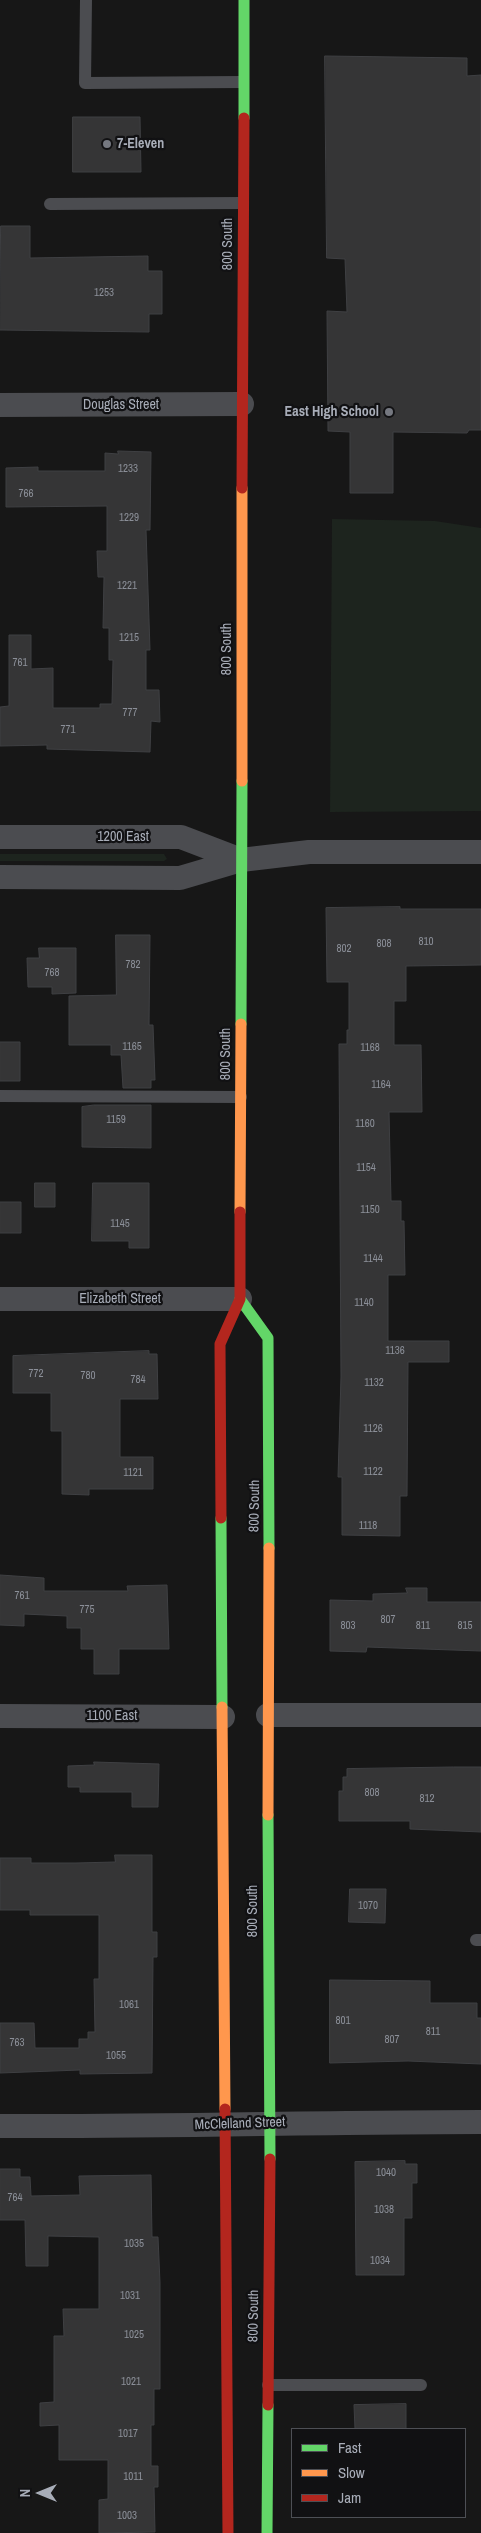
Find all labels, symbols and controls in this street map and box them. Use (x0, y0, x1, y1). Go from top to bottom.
place label: 7-Eleven (117, 136, 164, 152)
marker: 7-Eleven (101, 138, 113, 150)
street label: 800 South (220, 218, 236, 270)
house number: 1253 (94, 286, 114, 300)
street label: Douglas Street (83, 397, 159, 413)
place label: East High School (285, 404, 379, 420)
marker: East High School (383, 406, 395, 418)
house number: 1233 (118, 462, 138, 476)
house number: 766 (18, 487, 34, 501)
house number: 1229 (119, 511, 139, 525)
house number: 1221 (117, 579, 137, 593)
street label: 800 South (219, 623, 235, 675)
house number: 1215 (119, 631, 139, 645)
house number: 761 (12, 656, 28, 670)
house number: 777 (122, 706, 138, 720)
house number: 771 (60, 723, 76, 737)
street label: 1200 East (97, 829, 149, 845)
house number: 810 (418, 935, 434, 949)
house number: 808 (376, 937, 392, 951)
house number: 802 (336, 942, 352, 956)
house number: 782 (125, 958, 141, 972)
house number: 768 (44, 966, 60, 980)
street label: 800 South (218, 1028, 234, 1080)
house number: 1165 (122, 1040, 142, 1054)
house number: 1168 (360, 1041, 380, 1055)
house number: 1164 (371, 1078, 391, 1092)
house number: 1159 (106, 1113, 126, 1127)
house number: 1160 (355, 1117, 375, 1131)
house number: 1154 (356, 1161, 376, 1175)
house number: 1150 (360, 1203, 380, 1217)
house number: 1145 (110, 1217, 130, 1231)
house number: 1144 (363, 1252, 383, 1266)
street label: Elizabeth Street (79, 1291, 161, 1307)
house number: 1140 (354, 1296, 374, 1310)
house number: 1136 (385, 1344, 405, 1358)
house number: 772 (28, 1367, 44, 1381)
house number: 780 (80, 1369, 96, 1383)
house number: 784 (130, 1373, 146, 1387)
house number: 1132 (364, 1376, 384, 1390)
house number: 1126 (363, 1422, 383, 1436)
house number: 1122 (363, 1465, 383, 1479)
house number: 1121 (123, 1466, 143, 1480)
street label: 800 South (246, 1480, 264, 1532)
house number: 1118 (359, 1519, 377, 1533)
house number: 761 (14, 1589, 30, 1603)
house number: 775 (79, 1603, 95, 1617)
house number: 807 (380, 1613, 396, 1627)
house number: 803 (340, 1619, 356, 1633)
house number: 811 (416, 1619, 430, 1633)
house number: 815 (457, 1619, 473, 1633)
street label: 1100 East (87, 1708, 137, 1724)
house number: 808 (364, 1786, 380, 1800)
house number: 812 (419, 1792, 435, 1806)
street label: 800 South (245, 1885, 261, 1937)
house number: 1070 (358, 1899, 378, 1913)
house number: 1061 (119, 1998, 139, 2012)
house number: 801 (335, 2014, 351, 2028)
house number: 811 (426, 2025, 440, 2039)
house number: 807 (384, 2033, 400, 2047)
house number: 763 (9, 2036, 25, 2050)
house number: 1055 (106, 2049, 126, 2063)
street label: McClelland Street (194, 2114, 286, 2134)
house number: 1040 (376, 2166, 396, 2180)
house number: 764 (7, 2191, 23, 2205)
house number: 1038 (374, 2203, 394, 2217)
house number: 1035 (124, 2237, 144, 2251)
house number: 1034 (370, 2254, 390, 2268)
house number: 1031 (120, 2289, 140, 2303)
street label: 800 South (245, 2290, 263, 2342)
house number: 1025 (124, 2328, 144, 2342)
house number: 1021 (121, 2375, 141, 2389)
house number: 1017 (118, 2427, 138, 2441)
legend (291, 2428, 466, 2518)
text: Fast (338, 2437, 361, 2458)
text: Slow (338, 2462, 365, 2483)
north arrow (15, 2468, 65, 2518)
house number: 1011 (123, 2470, 143, 2484)
text: Jam (338, 2487, 361, 2508)
text: N (16, 2489, 34, 2497)
house number: 1003 (117, 2509, 137, 2523)

